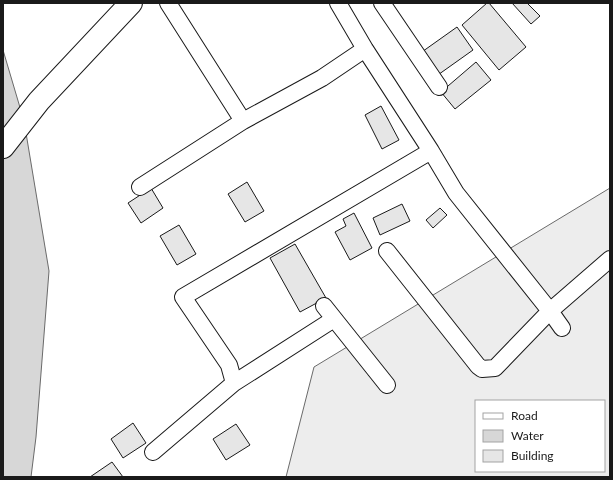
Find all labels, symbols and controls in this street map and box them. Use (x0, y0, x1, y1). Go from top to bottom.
legend (475, 400, 605, 472)
text: Road (511, 408, 538, 423)
text: Water (511, 428, 544, 443)
text: Building (511, 448, 554, 463)

